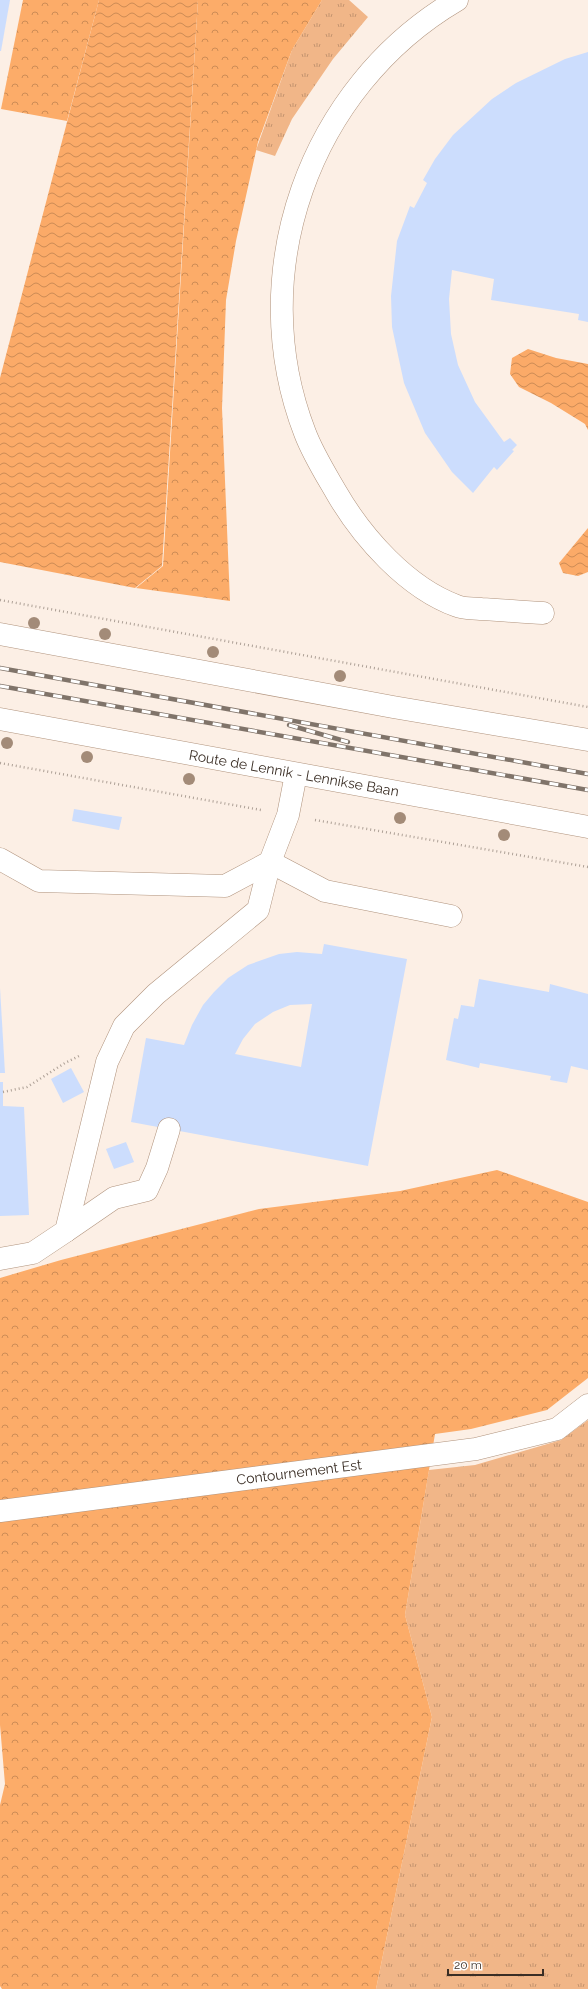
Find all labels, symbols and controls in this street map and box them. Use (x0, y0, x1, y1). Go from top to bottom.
street label: Route de Lennik - Lennikse Baan (188, 747, 400, 799)
street label: Contournement Est (236, 1456, 363, 1488)
scale bar (448, 1951, 543, 1977)
text: 20 m (454, 1958, 482, 1972)

